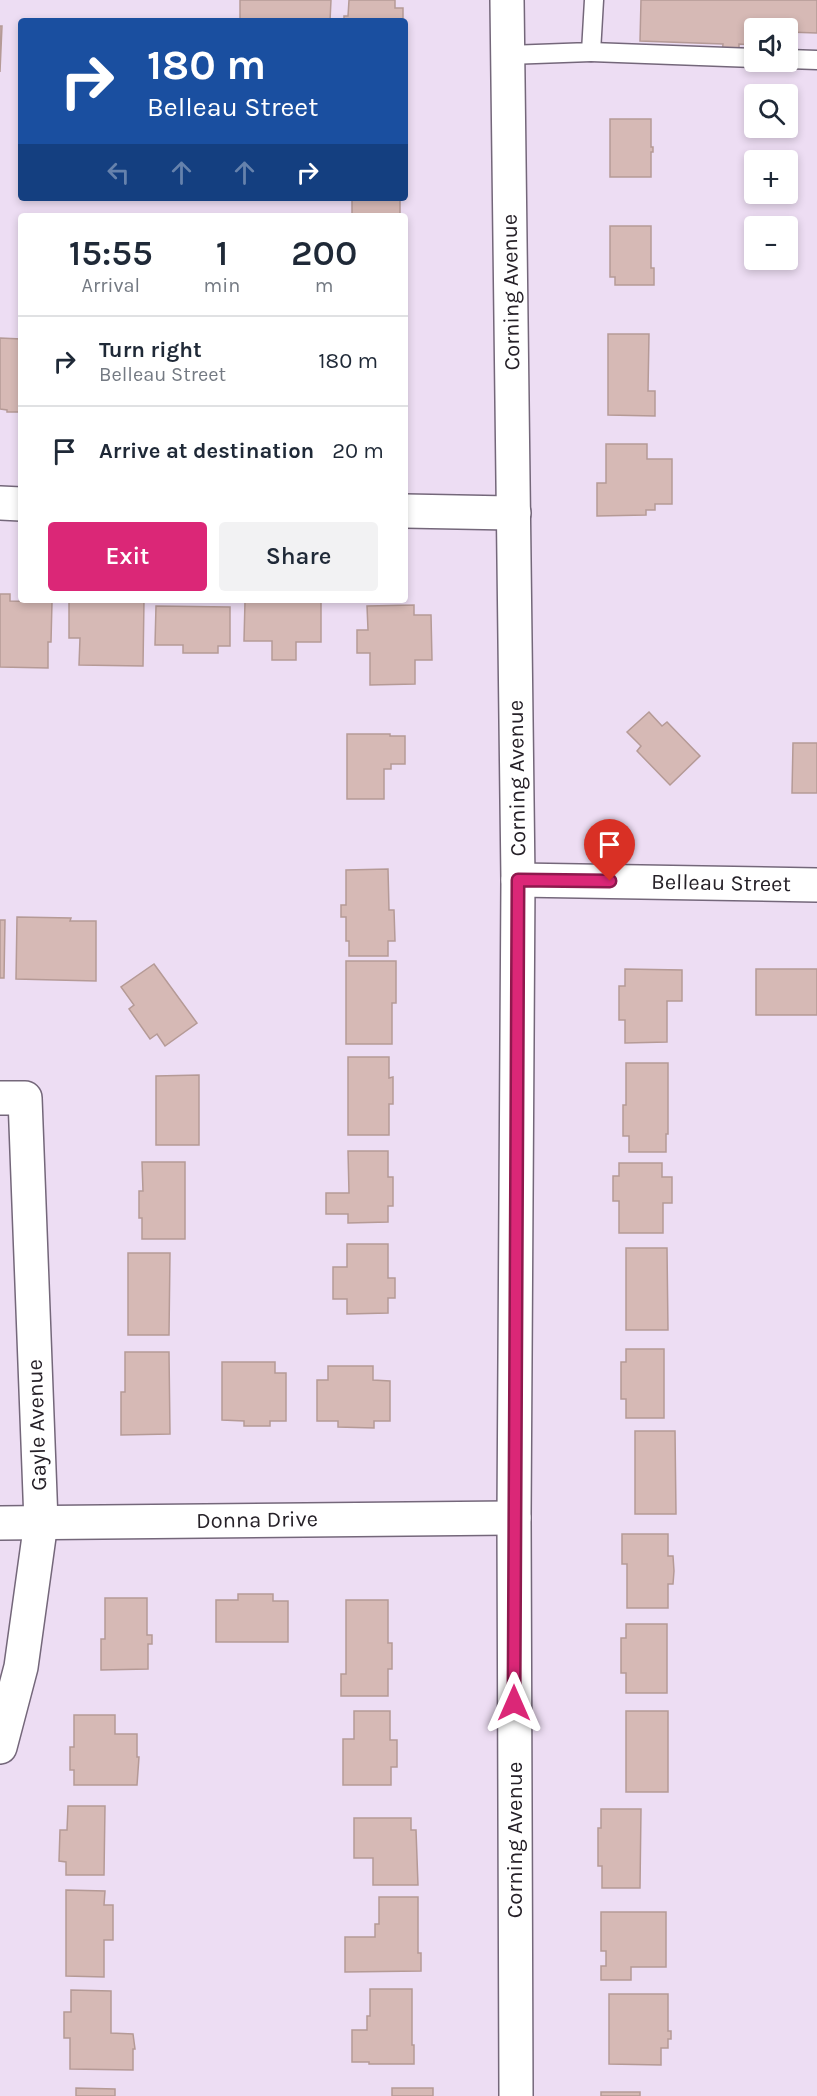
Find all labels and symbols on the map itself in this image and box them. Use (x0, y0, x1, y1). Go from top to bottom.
street label: Corning Avenue (497, 213, 525, 371)
street label: Corning Avenue (503, 699, 531, 857)
pin (584, 819, 635, 881)
street label: Belleau Street (651, 869, 791, 897)
street label: Gayle Avenue (22, 1359, 52, 1491)
street label: Donna Drive (196, 1506, 318, 1534)
position arrow (482, 1671, 546, 1735)
street label: Corning Avenue (502, 1762, 528, 1918)

